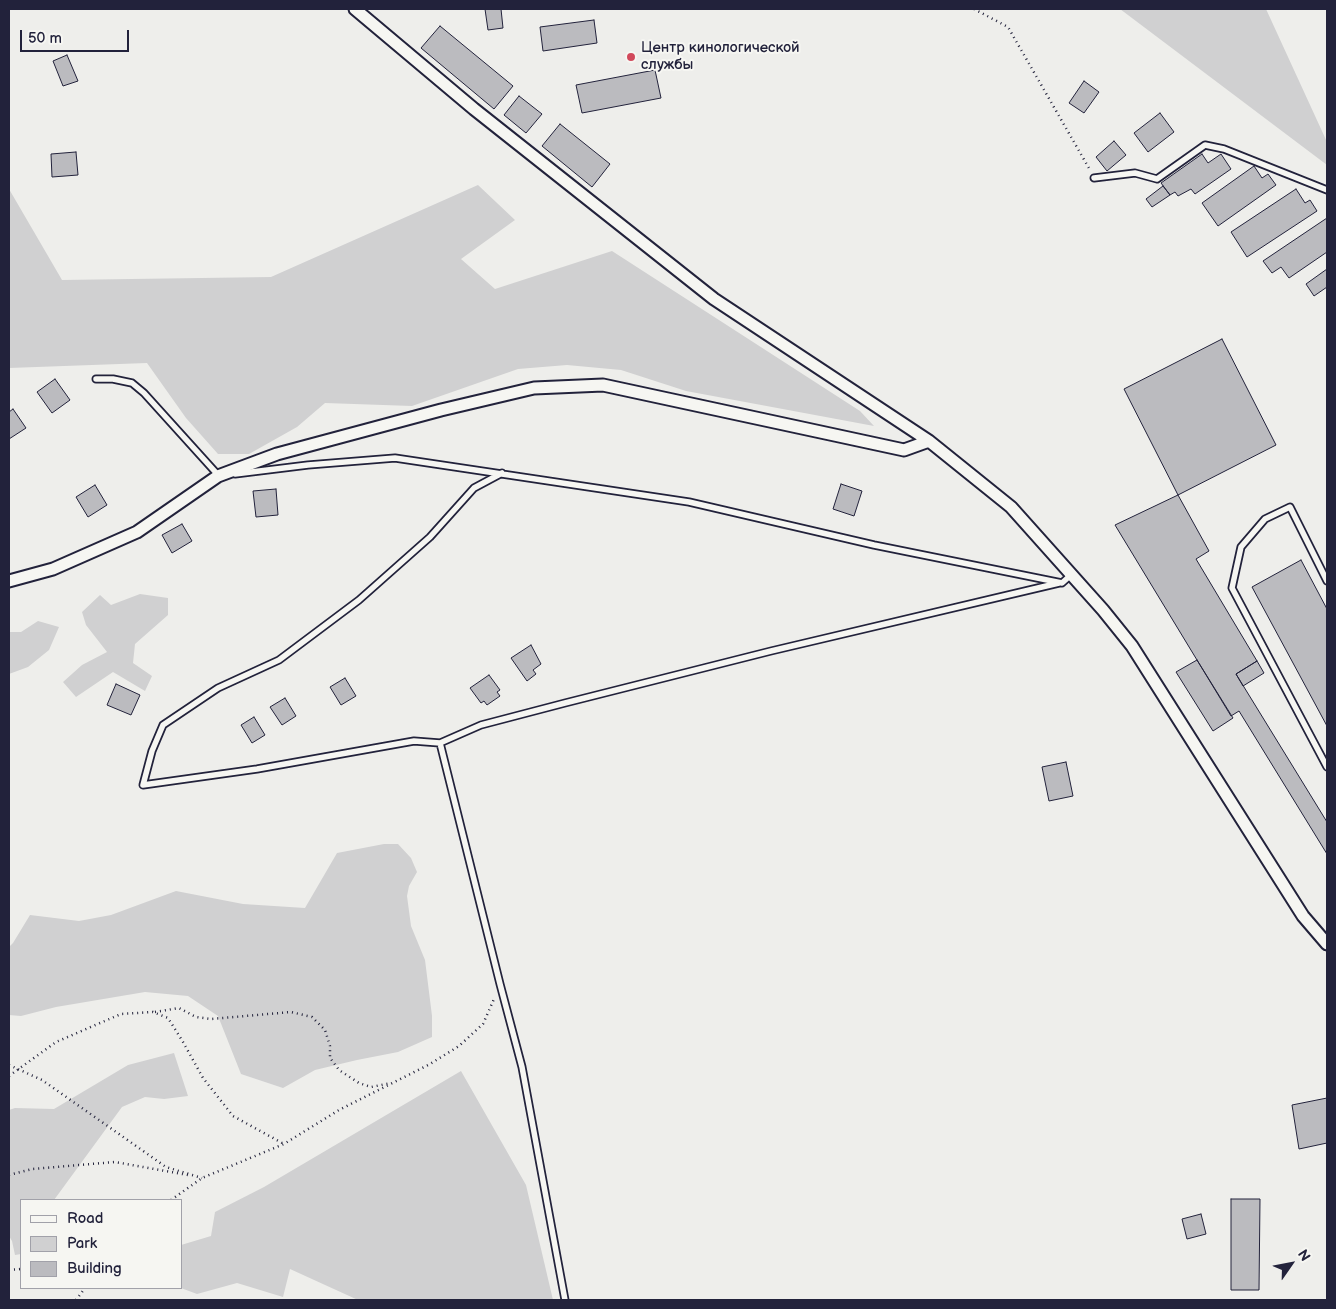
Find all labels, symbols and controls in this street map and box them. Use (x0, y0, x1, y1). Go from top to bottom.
scale bar (22, 20, 131, 52)
text: 50 m (28, 29, 62, 48)
place label: Центр кинологической службы (641, 39, 800, 74)
marker: Центр кинологической службы (625, 51, 637, 63)
legend (20, 1199, 182, 1289)
text: Road (67, 1209, 103, 1228)
text: Park (67, 1234, 97, 1253)
north arrow (1266, 1239, 1316, 1289)
text: N (1294, 1247, 1314, 1265)
text: Building (67, 1259, 122, 1278)

